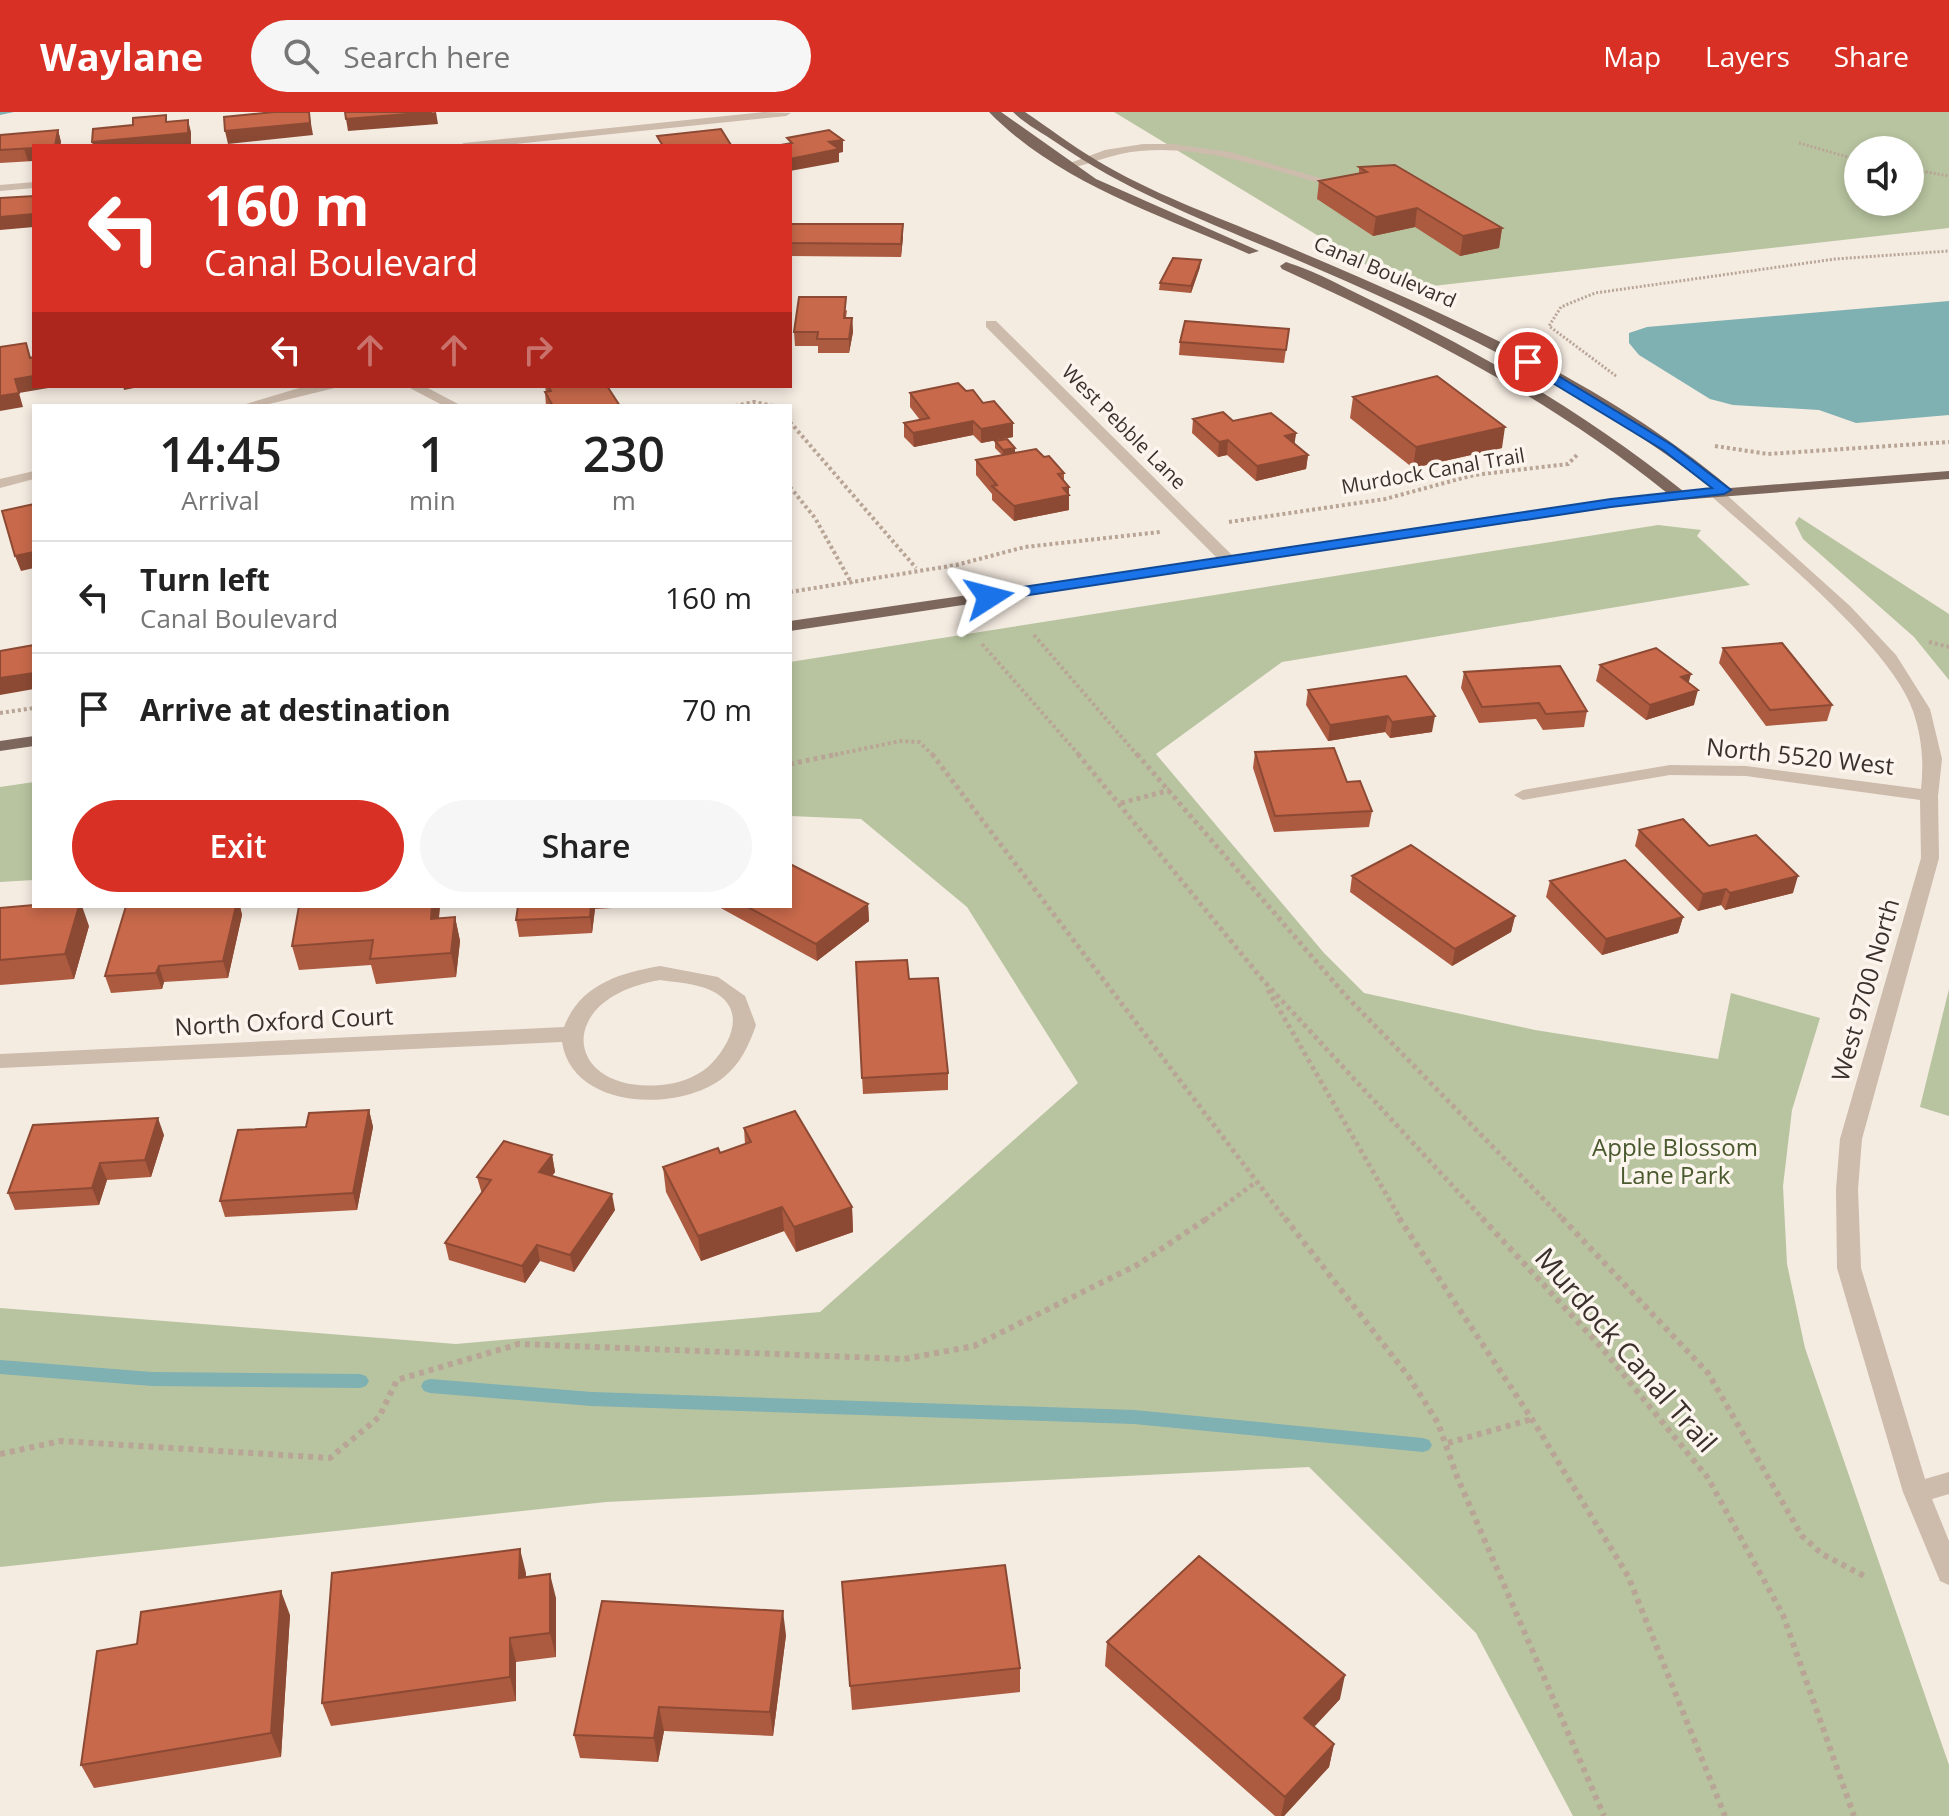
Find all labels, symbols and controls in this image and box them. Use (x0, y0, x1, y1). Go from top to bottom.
search box (251, 20, 811, 92)
text: Waylane (40, 30, 203, 82)
icon: search (279, 34, 323, 78)
text: Search here (343, 36, 510, 77)
text: Map (1603, 37, 1661, 75)
text: Layers (1705, 37, 1790, 75)
text: Share (1834, 37, 1909, 75)
map controls (1844, 136, 1924, 216)
button: sound (1844, 136, 1924, 216)
text: 160 m (204, 166, 370, 242)
icon: left (72, 176, 176, 280)
street label: Canal Boulevard (1310, 229, 1461, 314)
text: Canal Boulevard (204, 238, 478, 287)
icon: left (264, 328, 308, 372)
icon: ahead (348, 328, 392, 372)
icon: ahead (432, 328, 476, 372)
icon: right (516, 328, 560, 372)
pin (1494, 328, 1562, 396)
icon: arrive (1506, 340, 1550, 384)
street label: West Pebble Lane (1056, 358, 1193, 495)
text: 14:45 (159, 421, 282, 486)
text: 1 (419, 421, 446, 486)
text: 230 (583, 421, 665, 486)
street label: Murdock Canal Trail (1339, 441, 1527, 500)
text: Arrival (181, 482, 260, 518)
text: min (409, 482, 456, 518)
text: m (612, 482, 636, 518)
position arrow (947, 555, 1031, 639)
text: Turn left (140, 559, 270, 600)
icon: left (72, 575, 116, 619)
text: 160 m (665, 577, 752, 618)
text: Canal Boulevard (140, 600, 338, 636)
icon: arrive (72, 687, 116, 731)
text: Arrive at destination (140, 689, 451, 730)
text: 70 m (682, 689, 752, 730)
street label: North 5520 West (1705, 729, 1896, 782)
button: Exit (72, 800, 404, 892)
button: Share (420, 800, 752, 892)
street label: West 9700 North (1823, 894, 1906, 1085)
street label: North Oxford Court (174, 998, 394, 1043)
park label: Apple Blossom Lane Park (1592, 1130, 1758, 1191)
street label: Murdock Canal Trail (1527, 1239, 1726, 1460)

